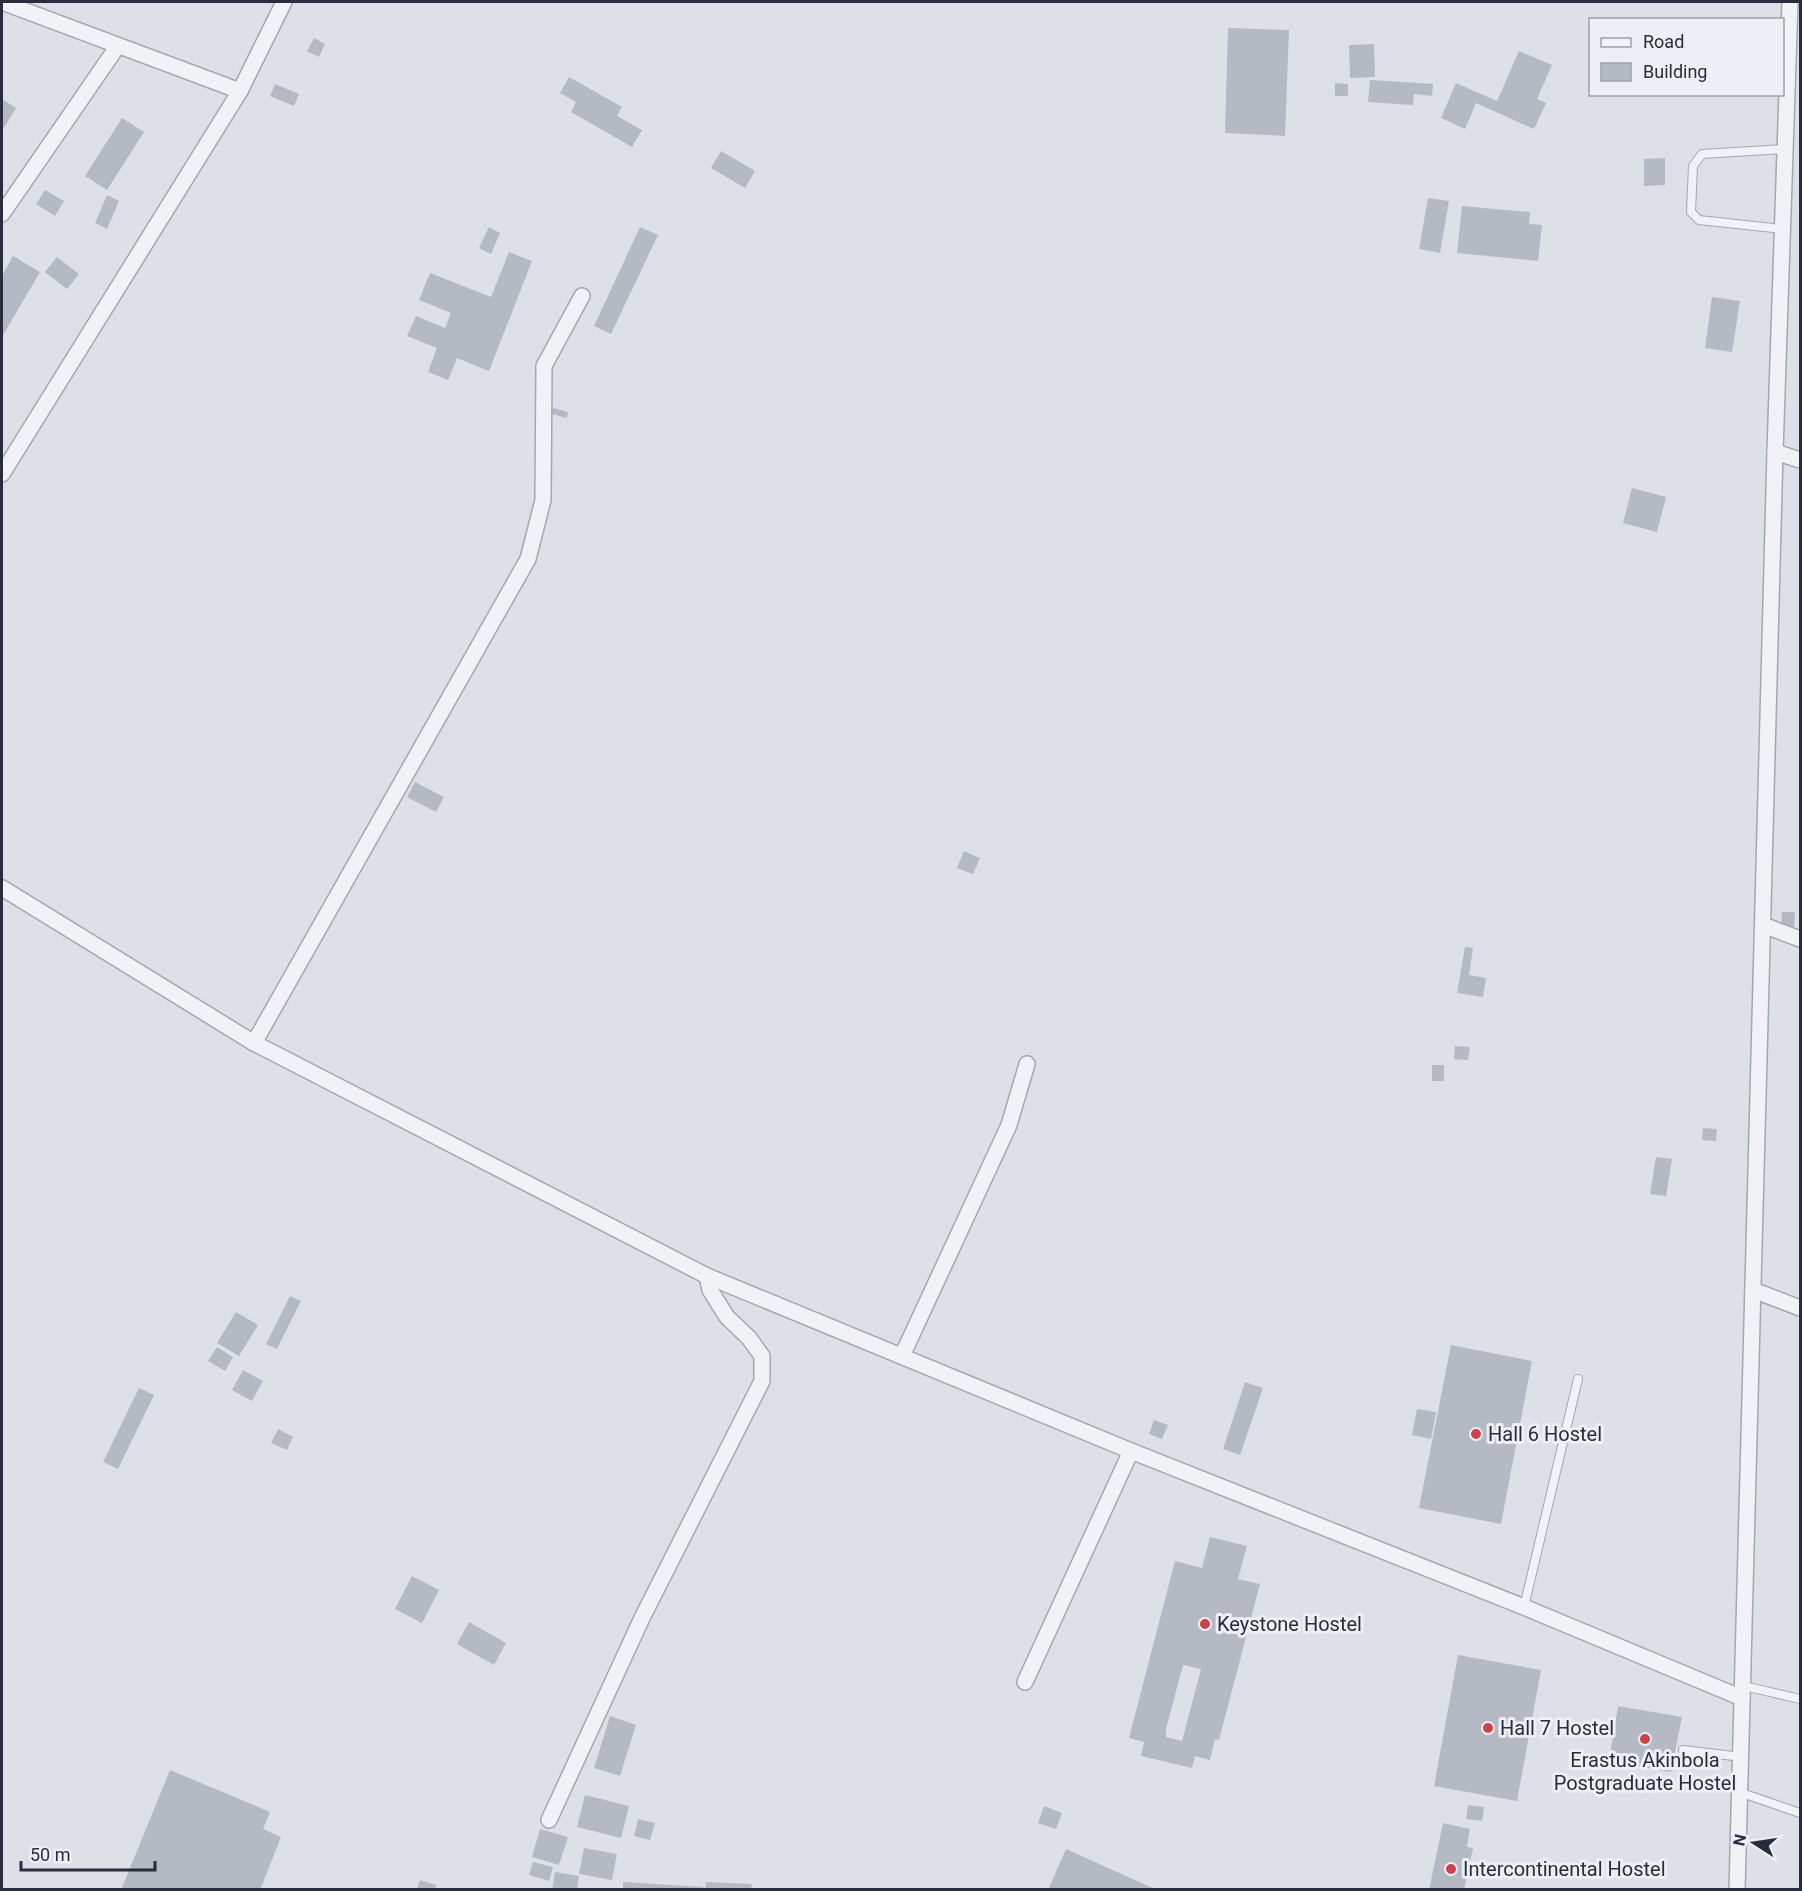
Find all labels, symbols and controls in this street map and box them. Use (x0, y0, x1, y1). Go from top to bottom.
legend (1589, 18, 1784, 96)
text: Road (1643, 31, 1684, 52)
text: Building (1643, 61, 1707, 82)
place label: Hall 6 Hostel (1488, 1422, 1602, 1446)
marker: Hall 6 Hostel (1469, 1427, 1483, 1441)
place label: Keystone Hostel (1217, 1612, 1362, 1636)
marker: Keystone Hostel (1198, 1617, 1212, 1631)
place label: Hall 7 Hostel (1500, 1716, 1614, 1740)
marker: Hall 7 Hostel (1481, 1721, 1495, 1735)
marker: Erastus Akinbola Postgraduate Hostel (1638, 1732, 1652, 1746)
place label: Erastus Akinbola Postgraduate Hostel (1554, 1748, 1736, 1795)
north arrow (1724, 1813, 1784, 1873)
text: N (1729, 1832, 1750, 1847)
scale bar (21, 1834, 154, 1872)
text: 50 m (30, 1844, 70, 1865)
place label: Intercontinental Hostel (1463, 1857, 1666, 1881)
marker: Intercontinental Hostel (1444, 1862, 1458, 1876)

